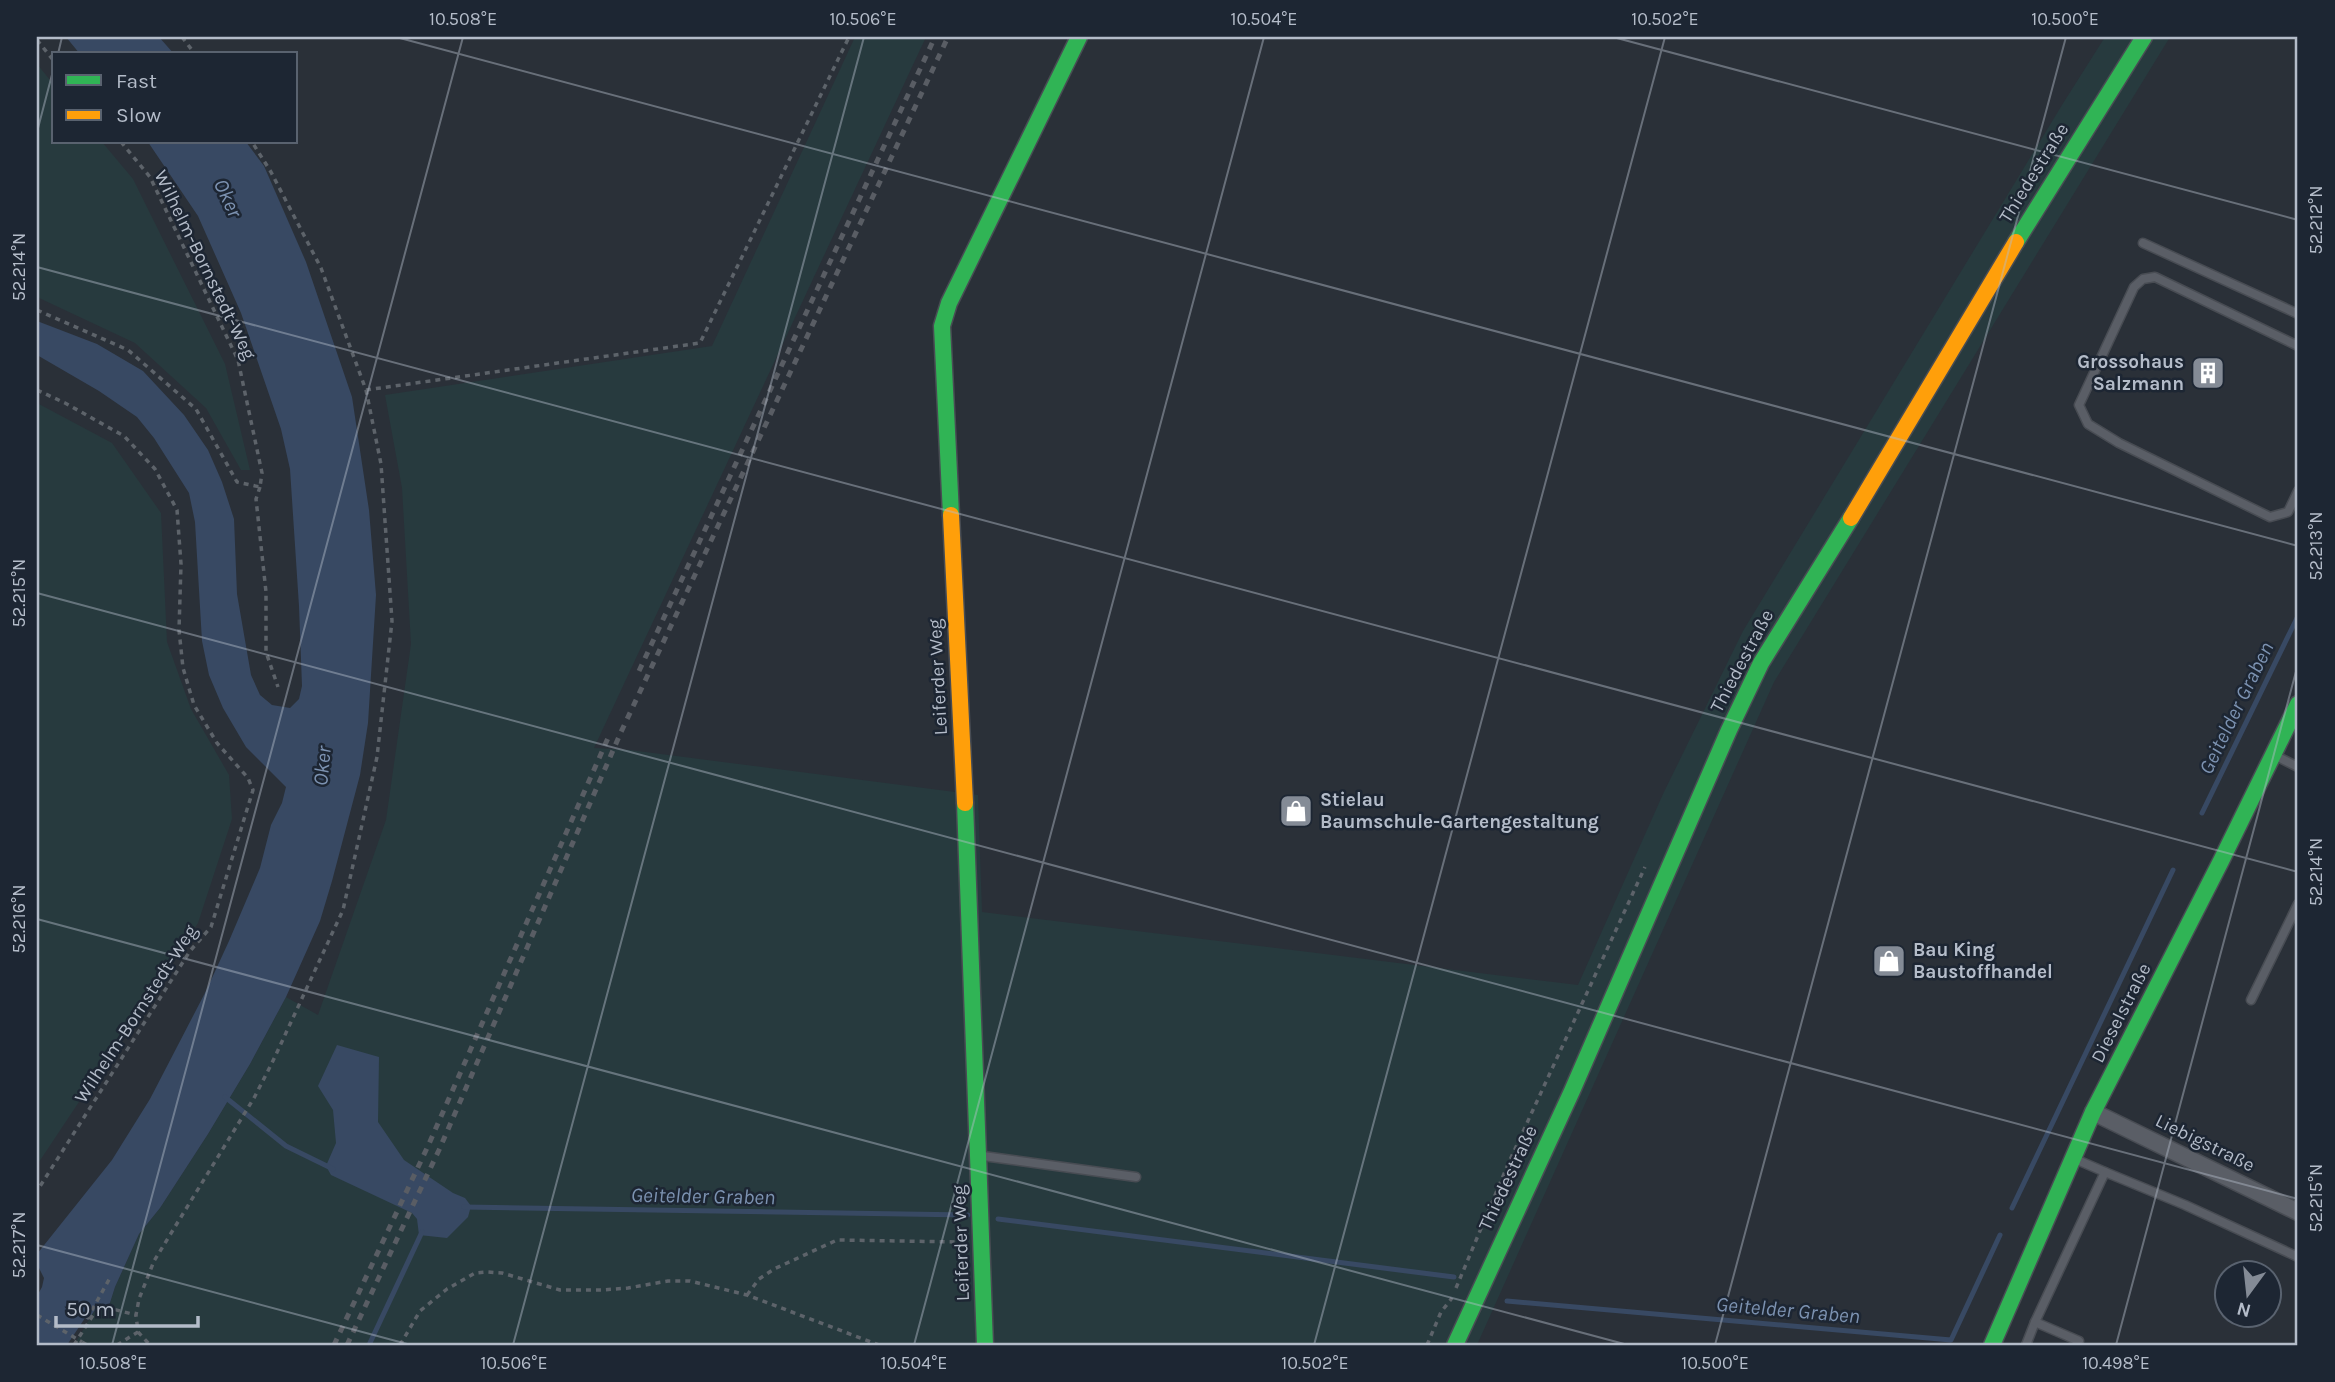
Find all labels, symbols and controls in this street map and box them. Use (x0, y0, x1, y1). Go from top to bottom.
text: 10.508°E (429, 8, 497, 30)
text: 10.506°E (829, 8, 897, 30)
text: 10.504°E (1231, 8, 1298, 30)
text: 10.502°E (1631, 8, 1699, 30)
text: 10.500°E (2031, 8, 2099, 30)
legend (52, 52, 298, 144)
text: Fast (116, 69, 157, 93)
text: Slow (116, 103, 161, 127)
street label: Thiedestraße (1995, 119, 2073, 227)
street label: Wilhelm-Bornstedt-Weg (149, 167, 261, 364)
water label: Oker (209, 175, 248, 222)
text: 52.212°N (2305, 185, 2327, 255)
text: 52.214°N (8, 233, 30, 301)
place label: Grossohaus Salzmann (2077, 351, 2184, 395)
building icon: Grossohaus Salzmann (2189, 354, 2227, 392)
text: 52.213°N (2305, 511, 2327, 581)
text: 52.215°N (8, 559, 30, 627)
street label: Thiedestraße (1706, 606, 1778, 716)
street label: Leiferder Weg (924, 618, 952, 736)
water label: Geitelder Graben (2194, 638, 2278, 778)
water label: Oker (308, 744, 336, 787)
place label: Stielau Baumschule-Gartengestaltung (1320, 789, 1599, 833)
shop icon: Stielau Baumschule-Gartengestaltung (1277, 792, 1315, 830)
text: 52.214°N (2305, 838, 2327, 906)
text: 52.216°N (8, 885, 30, 953)
street label: Wilhelm-Bornstedt-Weg (70, 920, 202, 1107)
place label: Bau King Baustoffhandel (1913, 939, 2053, 983)
shop icon: Bau King Baustoffhandel (1870, 942, 1908, 980)
street label: Dieselstraße (2086, 959, 2156, 1067)
street label: Liebigstraße (2152, 1109, 2258, 1177)
street label: Thiedestraße (1474, 1122, 1542, 1234)
text: 52.215°N (2305, 1164, 2327, 1232)
water label: Geitelder Graben (631, 1183, 775, 1209)
street label: Leiferder Weg (948, 1184, 974, 1302)
text: 52.217°N (8, 1211, 30, 1279)
north arrow (2212, 1260, 2282, 1330)
scale bar (56, 1284, 198, 1328)
water label: Geitelder Graben (1715, 1292, 1861, 1328)
text: 50 m (66, 1297, 115, 1321)
text: N (2234, 1297, 2253, 1322)
text: 10.508°E (79, 1352, 147, 1374)
text: 10.506°E (480, 1352, 548, 1374)
text: 10.504°E (881, 1352, 948, 1374)
text: 10.502°E (1281, 1352, 1349, 1374)
text: 10.500°E (1681, 1352, 1749, 1374)
text: 10.498°E (2082, 1352, 2150, 1374)

